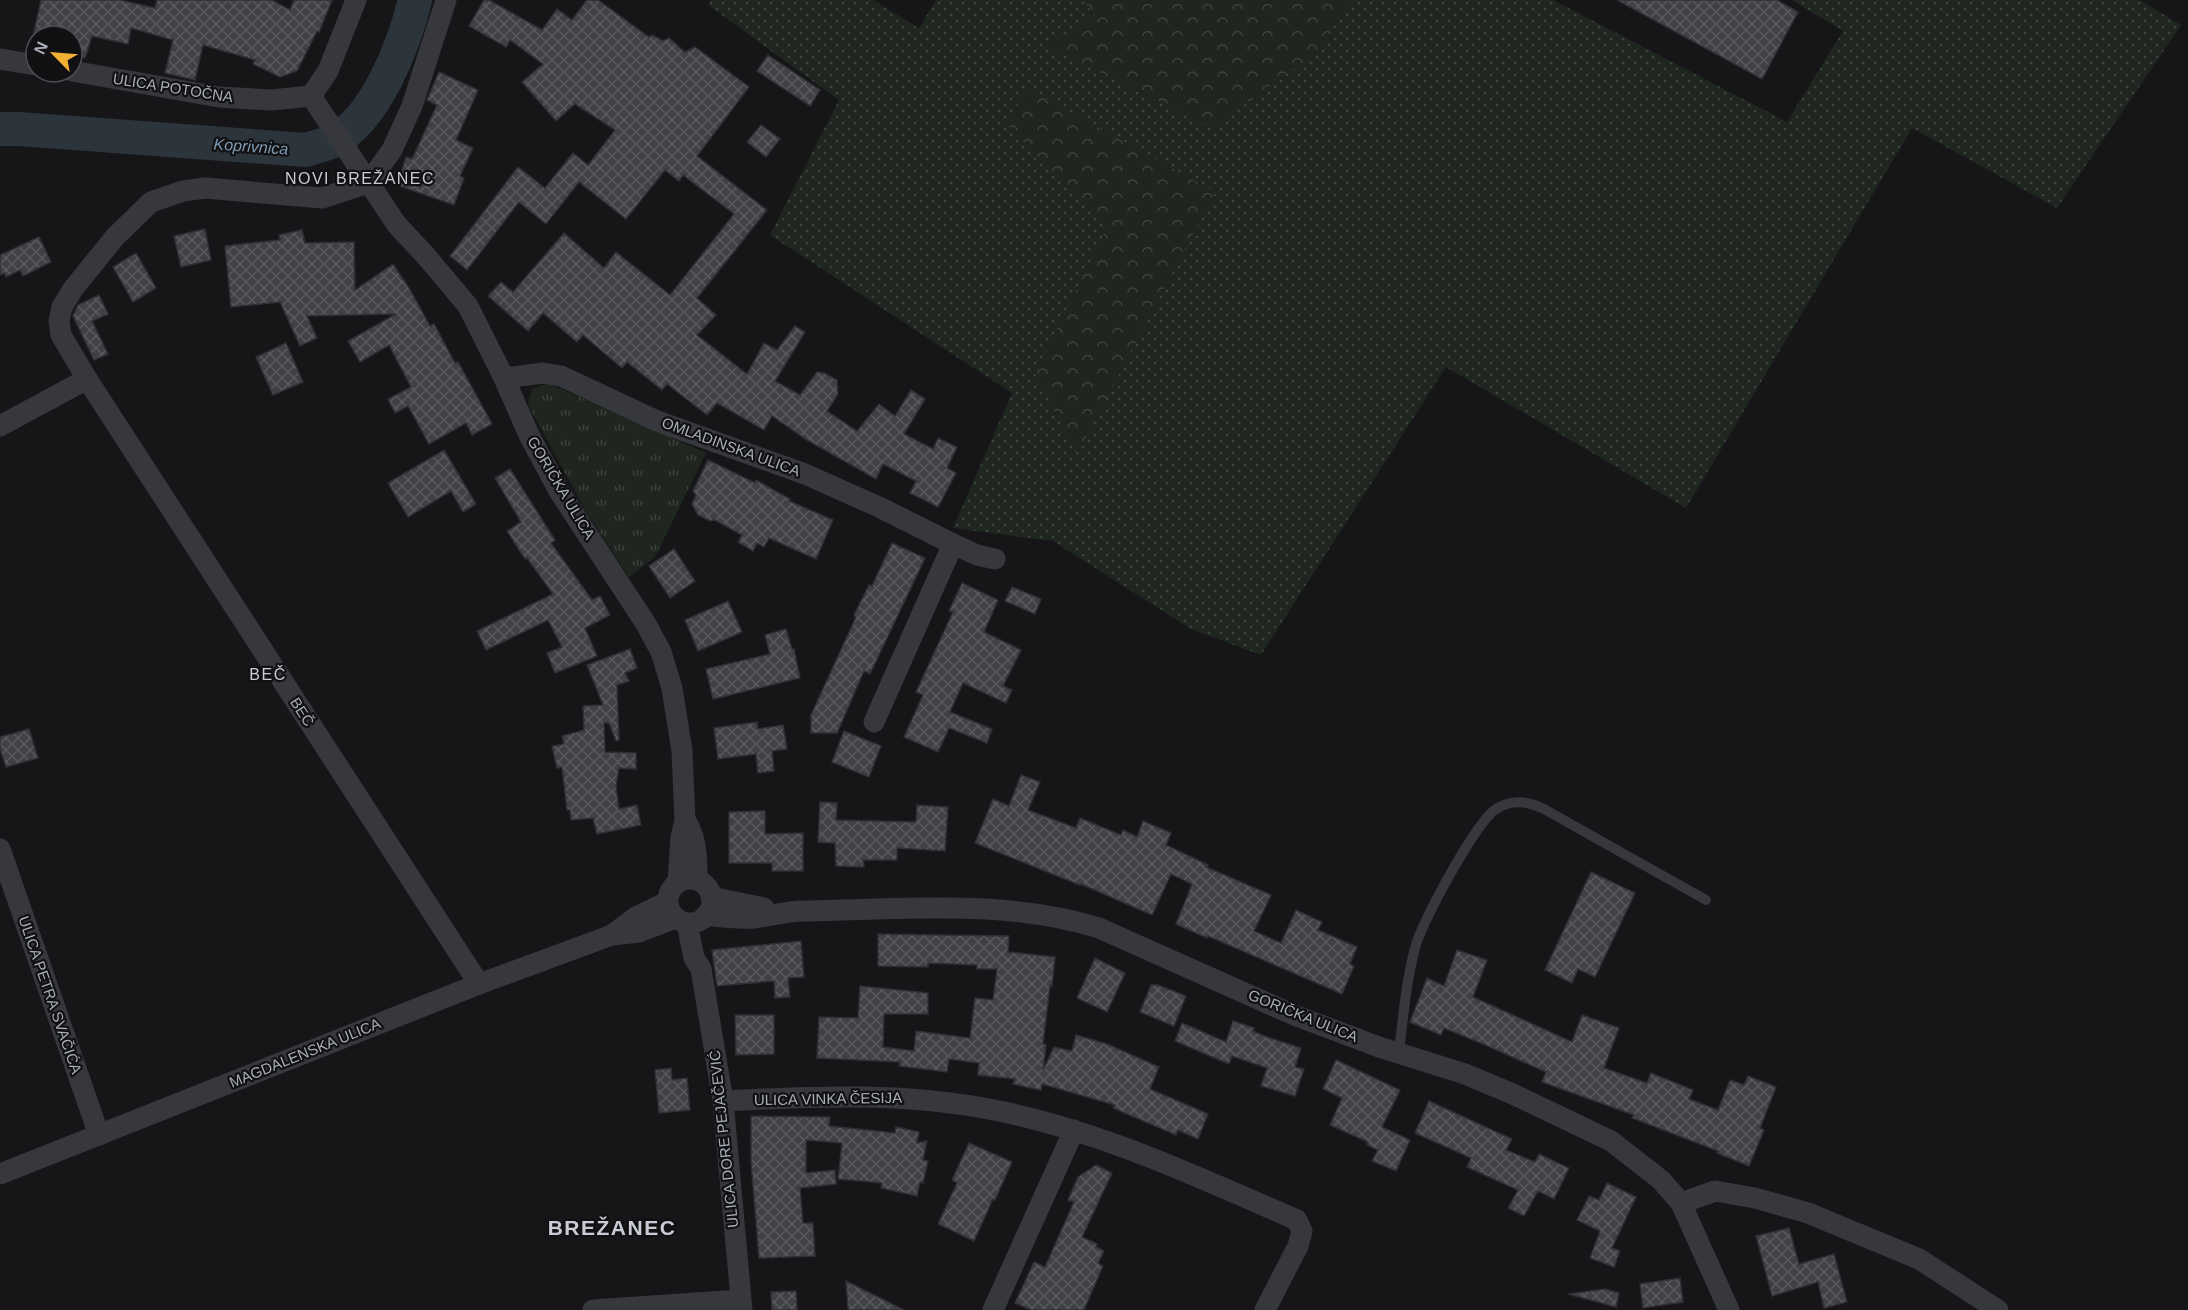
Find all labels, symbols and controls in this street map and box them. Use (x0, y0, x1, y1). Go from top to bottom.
north arrow (24, 24, 84, 84)
text: N (31, 39, 51, 57)
street label: ULICA POTOČNA (112, 70, 234, 105)
water label: Koprivnica (213, 135, 289, 158)
district label: NOVI BREŽANEC (285, 169, 435, 187)
street label: OMLADINSKA ULICA (660, 414, 803, 479)
street label: GORIČKA ULICA (524, 433, 599, 542)
district label: BEČ (249, 665, 287, 683)
street label: BEČ (287, 694, 318, 729)
street label: ULICA PETRA SVAČIĆA (15, 914, 85, 1076)
street label: GORIČKA ULICA (1246, 986, 1360, 1045)
street label: MAGDALENSKA ULICA (227, 1014, 383, 1091)
street label: ULICA DORE PEJAČEVIĆ (706, 1049, 741, 1229)
street label: ULICA VINKA ČESIJA (754, 1089, 902, 1108)
district label: BREŽANEC (548, 1216, 676, 1239)

